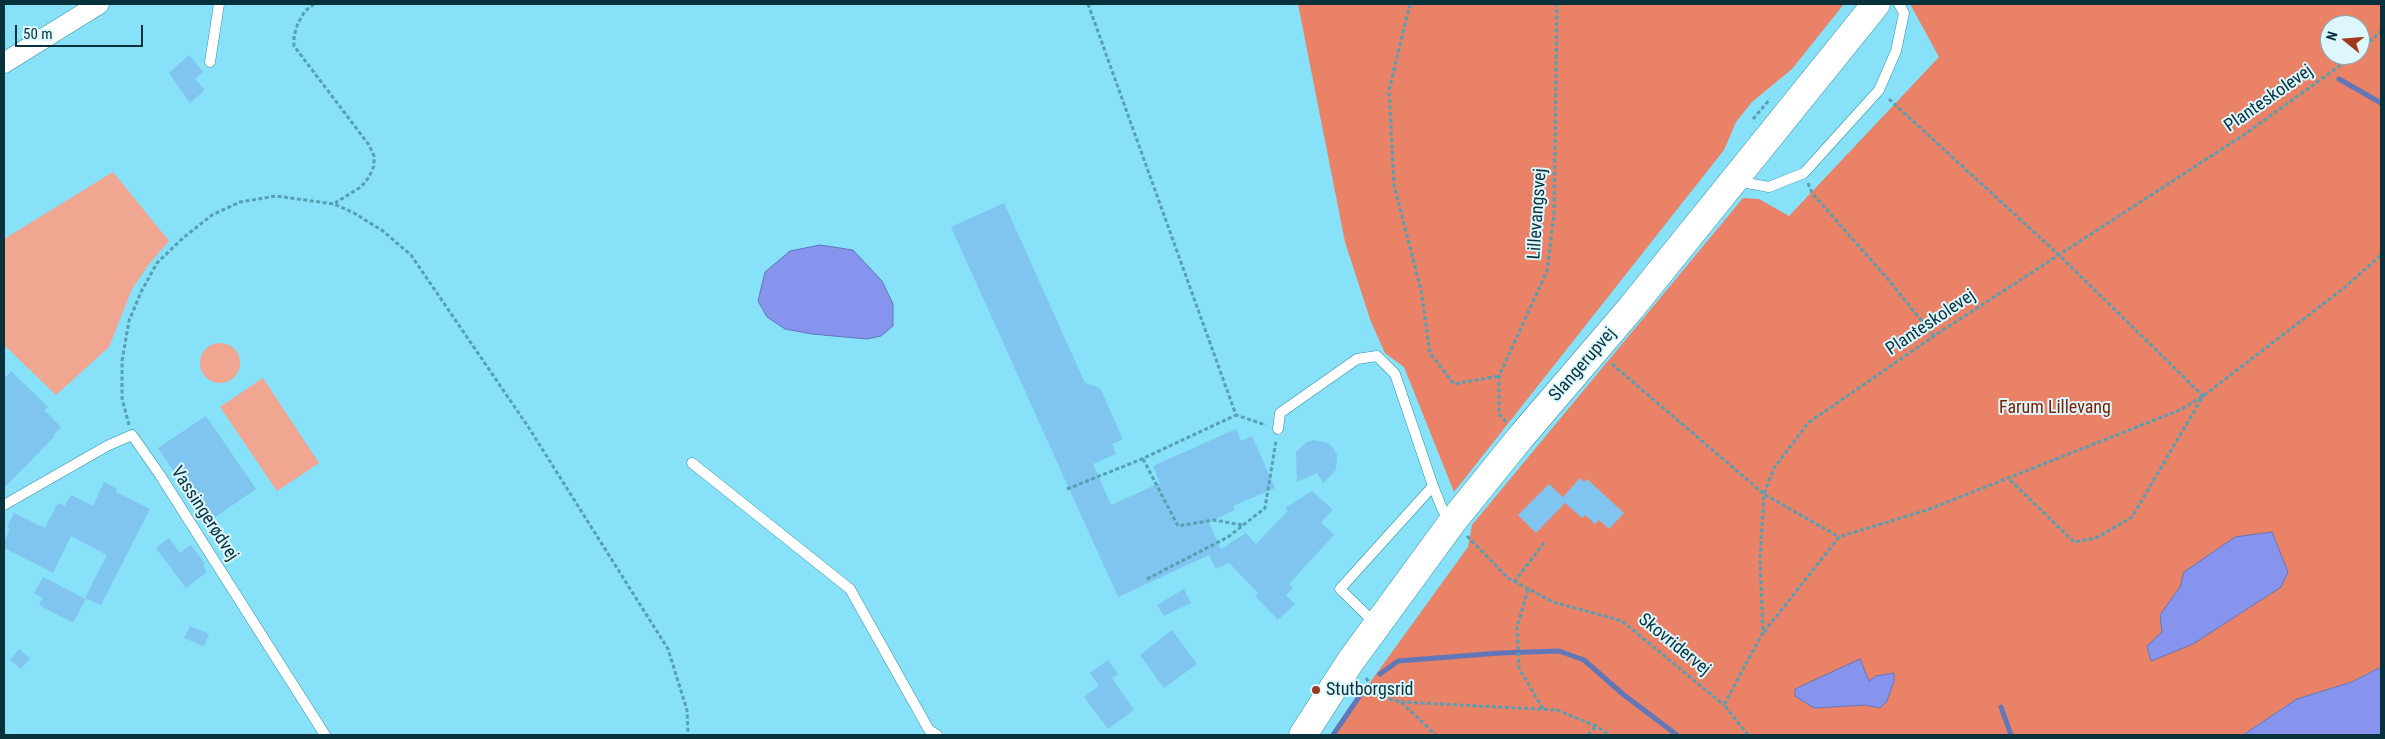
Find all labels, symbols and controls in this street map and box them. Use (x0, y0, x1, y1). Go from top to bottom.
scale bar (18, 15, 145, 47)
north arrow (2320, 15, 2370, 65)
text: 50 m (23, 25, 53, 43)
text: N (2323, 29, 2341, 42)
street label: Planteskolevej (2221, 61, 2317, 137)
street label: Lillevangsvej (1524, 168, 1552, 260)
street label: Planteskolevej (1882, 285, 1980, 361)
street label: Slangerupvej (1545, 324, 1621, 406)
park label: Farum Lillevang (1999, 397, 2111, 419)
street label: Vassingerødvej (165, 463, 243, 565)
street label: Skovridervej (1634, 609, 1714, 681)
place label: Stutborgsrid (1326, 679, 1414, 701)
marker: Stutborgsrid (1310, 684, 1322, 696)

